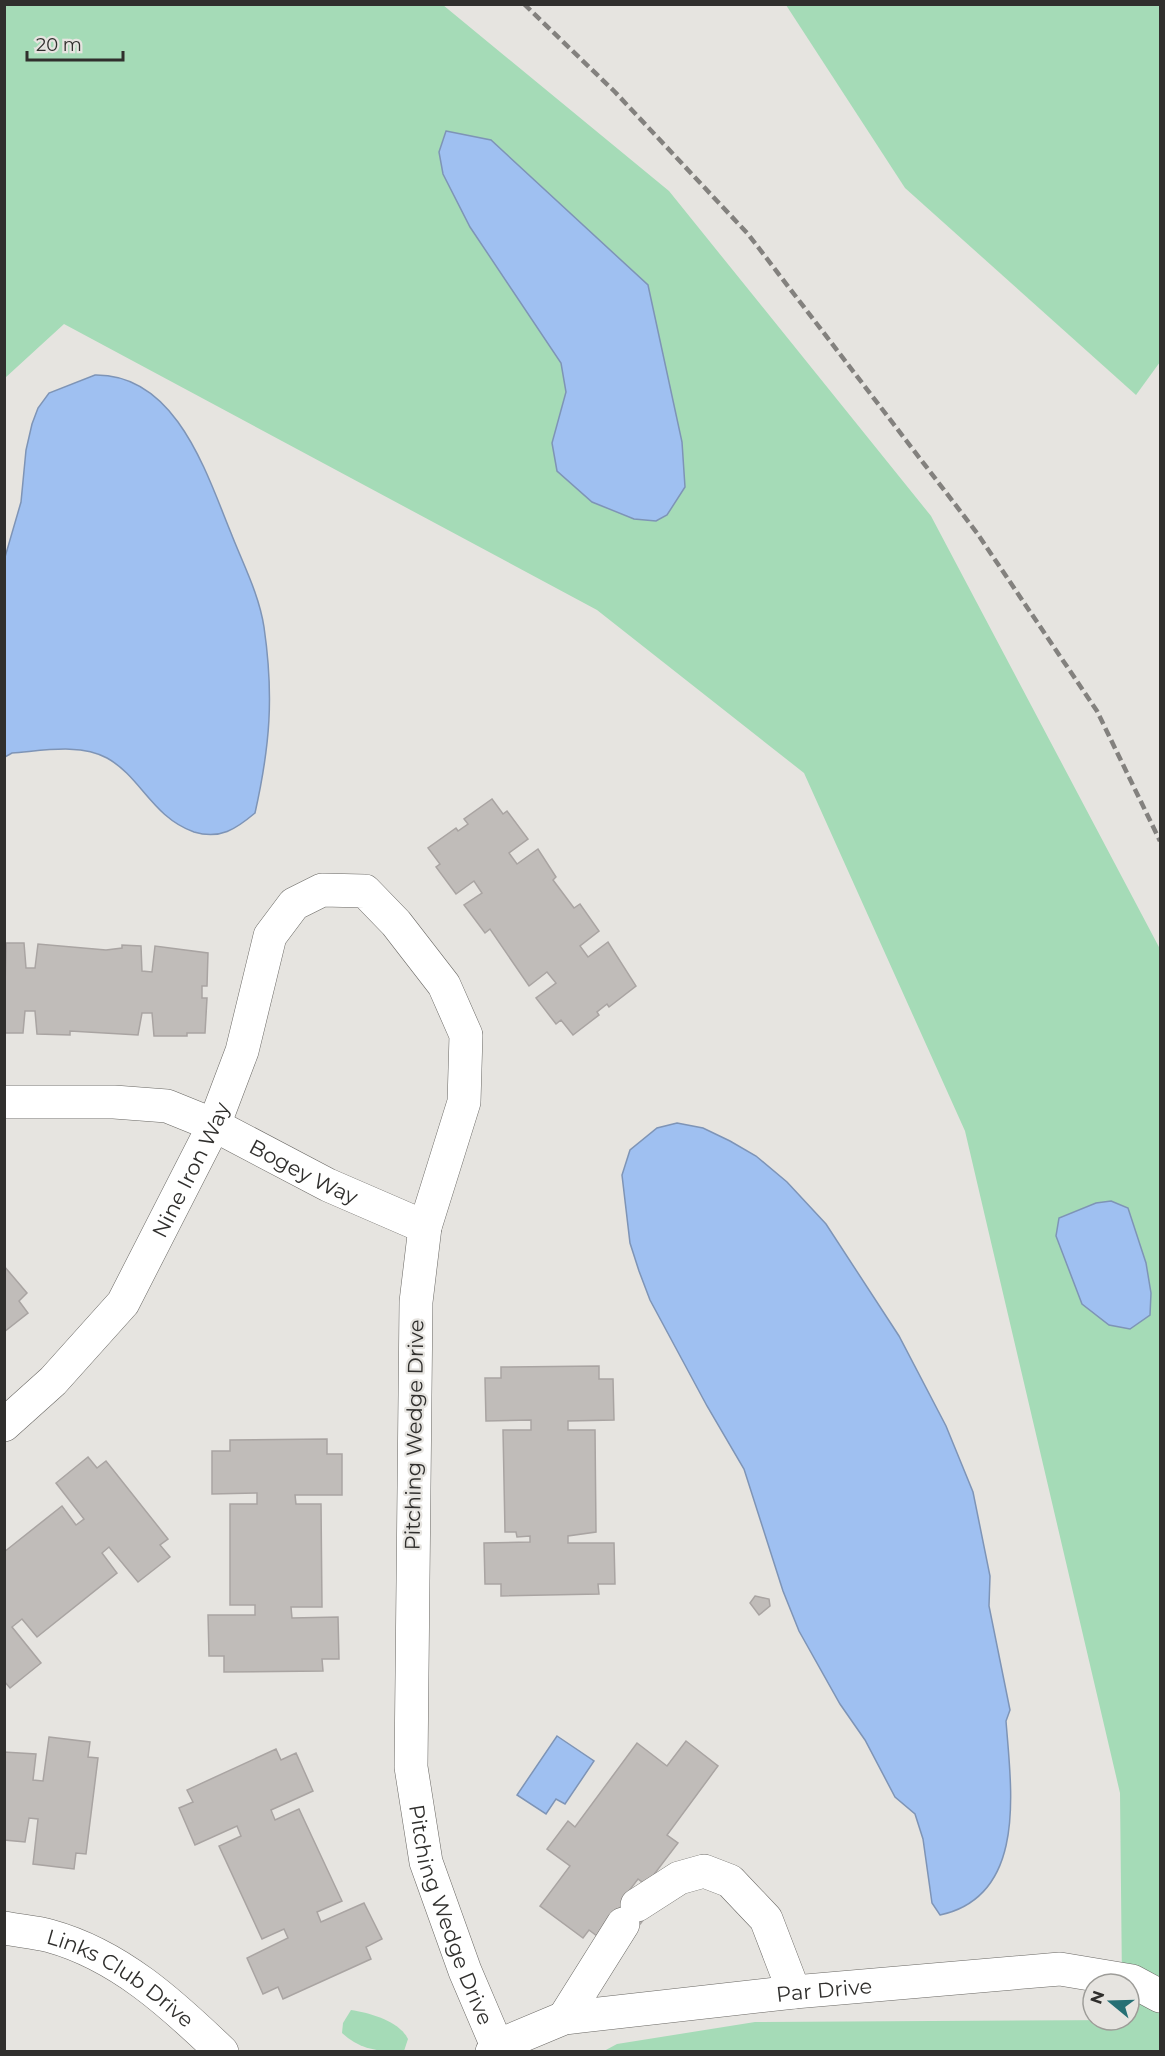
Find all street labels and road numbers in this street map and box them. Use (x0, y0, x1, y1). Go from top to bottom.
street label: Nine Iron Way (146, 1098, 234, 1242)
street label: Bogey Way (245, 1133, 362, 1209)
street label: Pitching Wedge Drive (399, 1319, 429, 1551)
street label: Pitching Wedge Drive (405, 1803, 499, 2028)
street label: Links Club Drive (44, 1923, 199, 2032)
street label: Par Drive (775, 1973, 873, 2006)

